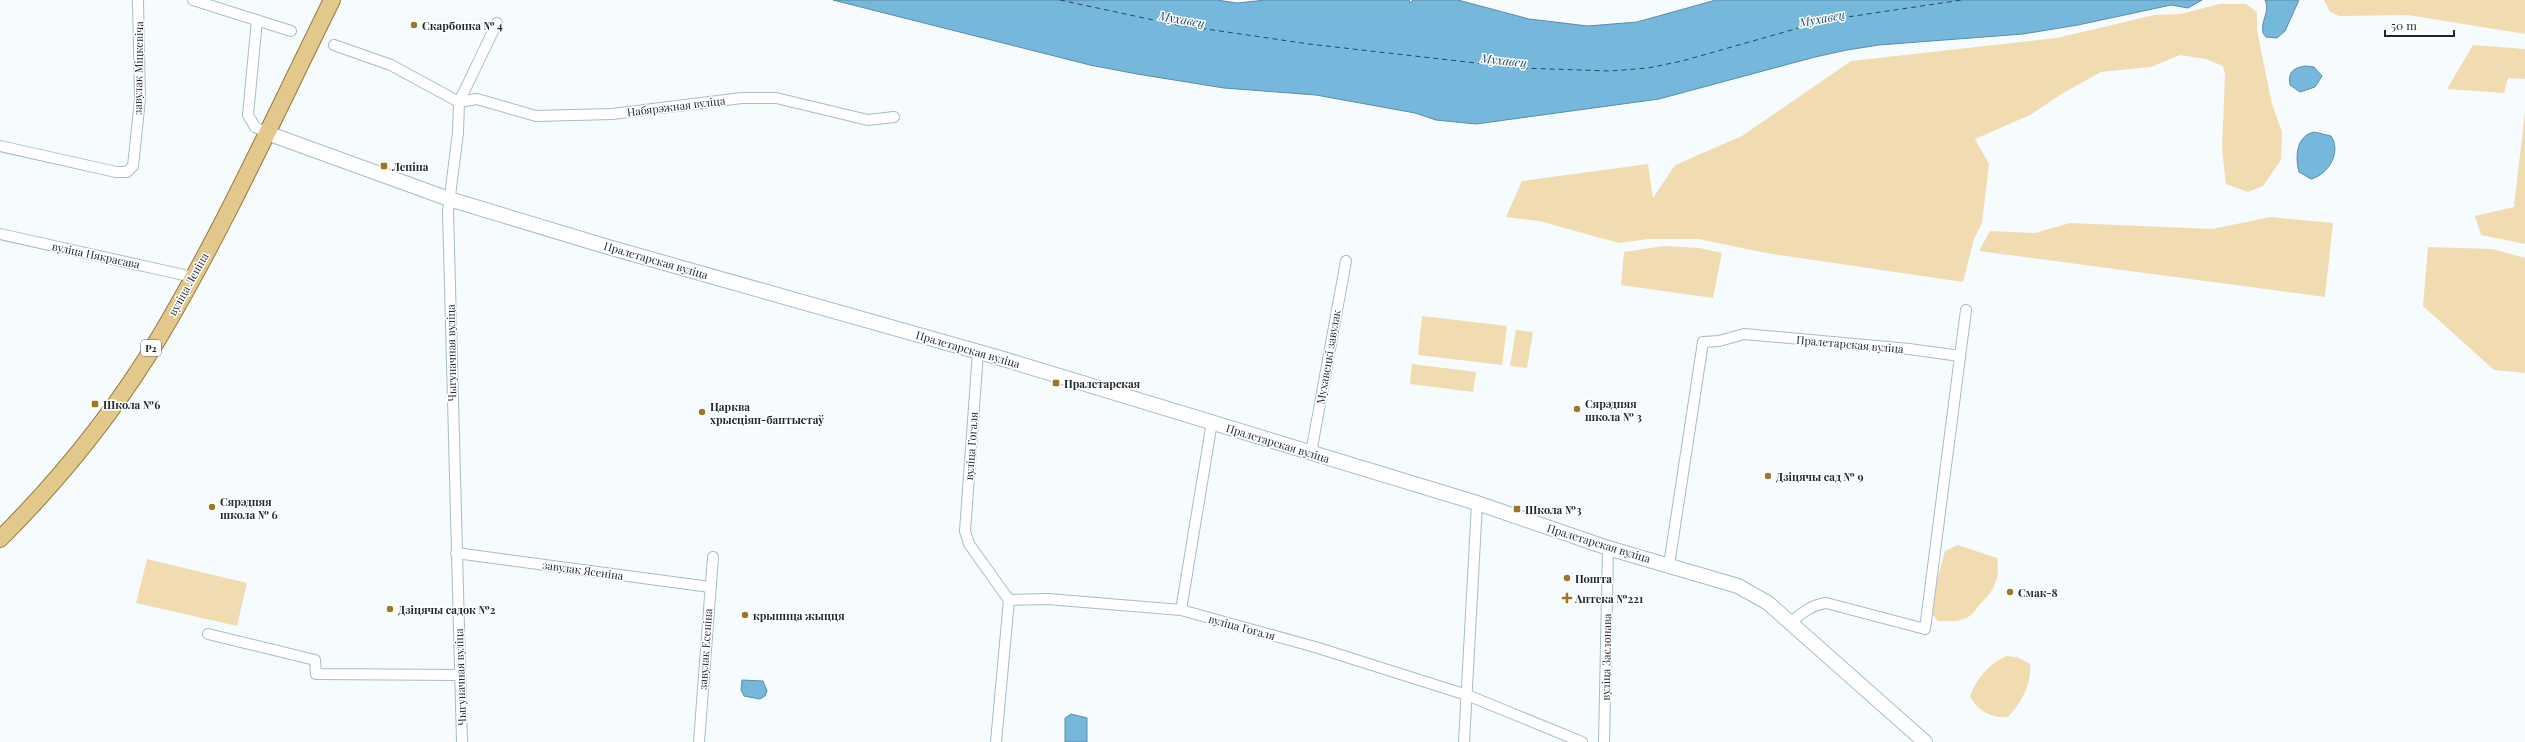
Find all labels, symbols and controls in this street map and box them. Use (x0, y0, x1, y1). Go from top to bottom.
water label: Мухавец (1797, 6, 1846, 30)
water label: Мухавец (1157, 7, 1206, 31)
scale bar (2385, 12, 2454, 38)
text: 50 m (2391, 17, 2417, 33)
place label: Скарбонка № 4 (422, 18, 503, 33)
marker: Скарбонка № 4 (409, 20, 419, 30)
street label: завулак Міцкевіча (130, 21, 146, 115)
water label: Мухавец (1479, 50, 1528, 70)
street label: Набярэжная вуліца (626, 92, 727, 119)
place label: Леніна (391, 159, 429, 174)
marker: Леніна (379, 161, 389, 171)
street label: вуліца Някрасава (51, 238, 142, 272)
street label: Пралетарская вуліца (602, 238, 710, 282)
street label: вуліца Леніна (165, 249, 212, 318)
street label: Чыгуначная вуліца (443, 304, 459, 402)
street label: Мухавецкі завулак (1312, 308, 1344, 405)
street label: Пралетарская вуліца (914, 327, 1022, 371)
street label: Пралетарская вуліца (1796, 332, 1905, 356)
road number: Р2 (141, 340, 161, 356)
place label: Пралетарская (1064, 376, 1141, 391)
marker: Пралетарская (1051, 378, 1061, 388)
place label: Сярэдняя школа № 3 (1585, 396, 1642, 424)
place label: Школа №6 (103, 397, 160, 412)
marker: Школа №6 (90, 399, 100, 409)
place label: Царква хрысціян-баптыстаў (710, 399, 824, 427)
marker: Сярэдняя школа № 3 (1572, 404, 1582, 414)
marker: Царква хрысціян-баптыстаў (697, 407, 707, 417)
street label: вуліца Гогаля (961, 411, 981, 481)
street label: Пралетарская вуліца (1224, 420, 1332, 466)
place label: Дзіцячы сад № 9 (1776, 469, 1863, 484)
marker: Дзіцячы сад № 9 (1763, 471, 1773, 481)
place label: Сярэдняя школа № 6 (220, 494, 278, 522)
marker: Сярэдняя школа № 6 (207, 502, 217, 512)
place label: Школа №3 (1525, 502, 1582, 517)
marker: Школа №3 (1512, 504, 1522, 514)
street label: Пралетарская вуліца (1545, 520, 1653, 566)
street label: завулак Ясеніна (542, 557, 625, 583)
place label: Пошта (1575, 571, 1612, 586)
marker: Пошта (1562, 573, 1572, 583)
place label: Смак-8 (2018, 585, 2058, 600)
marker: Смак-8 (2005, 587, 2015, 597)
place label: Аптека №221 (1574, 591, 1643, 606)
marker: Аптека №221 (1562, 593, 1572, 603)
place label: Дзіцячы садок №2 (398, 602, 496, 617)
marker: Дзіцячы садок №2 (385, 604, 395, 614)
street label: завулак Есеніна (695, 607, 715, 690)
place label: крыница жыцця (753, 608, 845, 623)
marker: крыница жыцця (740, 610, 750, 620)
street label: вуліца Гогаля (1207, 611, 1277, 643)
street label: вуліца Заслонава (1598, 613, 1614, 701)
street label: Чыгуначная вуліца (451, 628, 469, 726)

